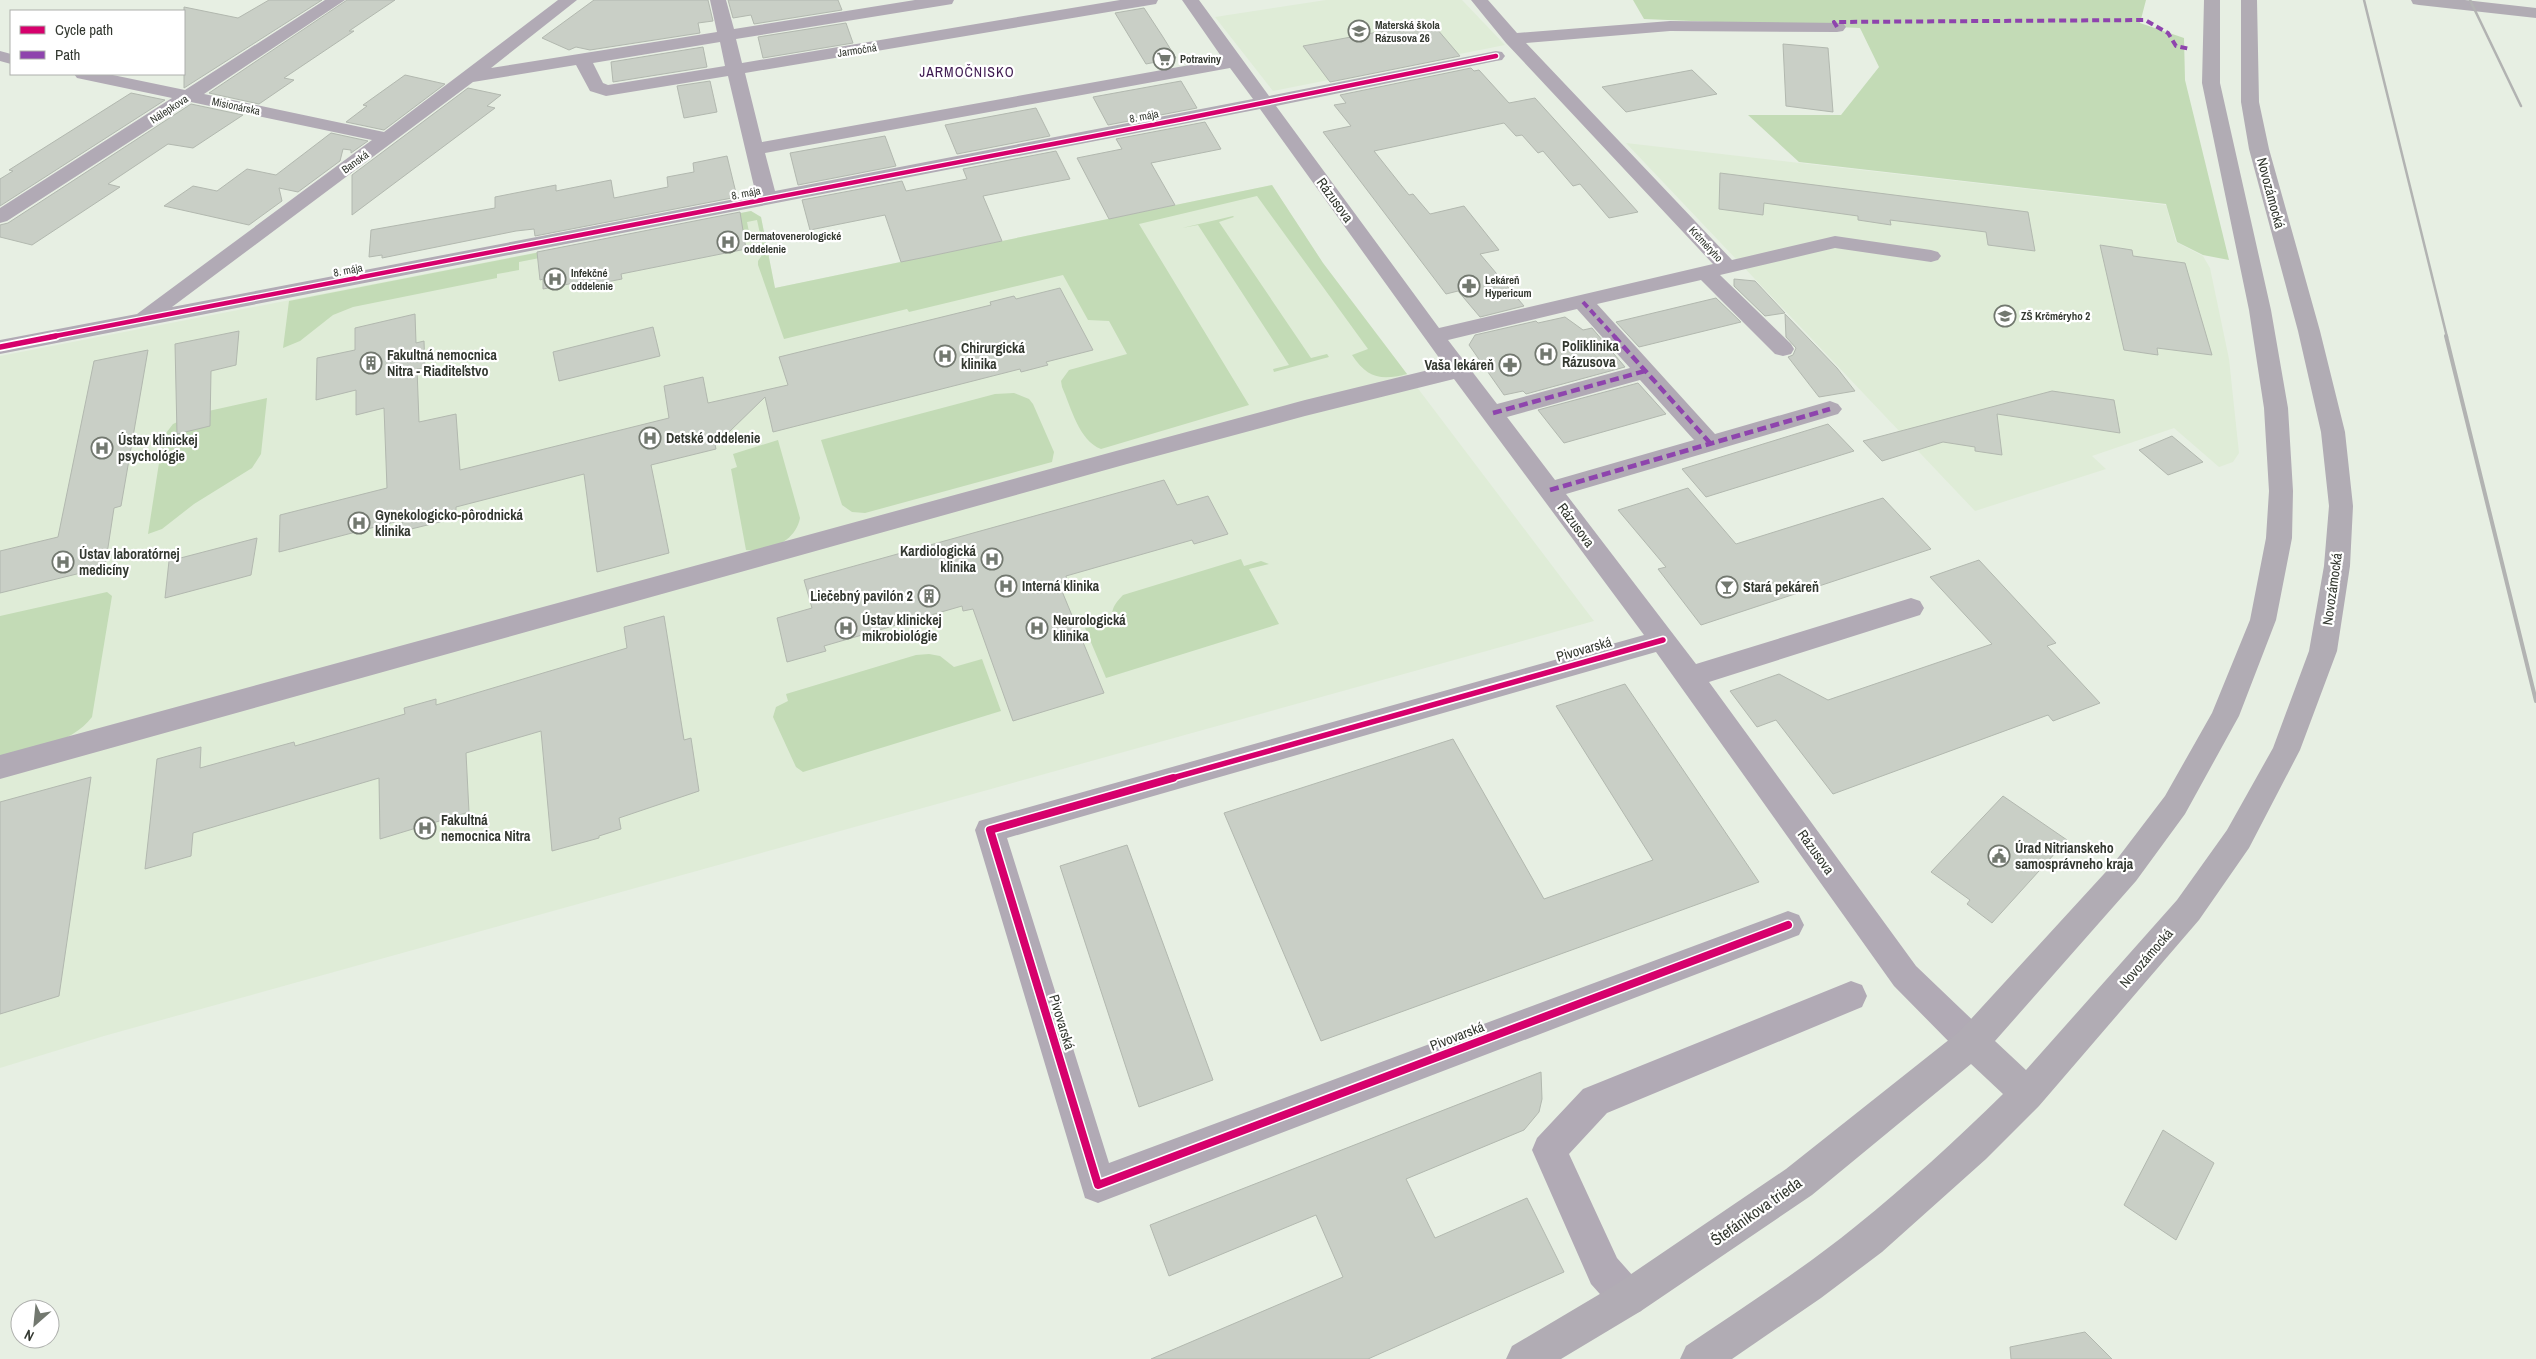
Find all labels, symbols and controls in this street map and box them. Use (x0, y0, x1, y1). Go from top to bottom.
legend (10, 10, 185, 75)
place label: Materská škola Rázusova 26 (1375, 18, 1440, 45)
text: Cycle path (55, 19, 113, 40)
school or university icon: Materská škola Rázusova 26 (1347, 19, 1371, 43)
street label: Jarmočná (836, 40, 878, 60)
text: Path (55, 44, 80, 65)
supermarket icon: Potraviny (1152, 47, 1176, 71)
place label: Potraviny (1180, 52, 1221, 66)
district label: JARMOČNISKO (919, 63, 1015, 81)
street label: Nálepkova (147, 92, 191, 126)
street label: Misionárska (211, 94, 261, 118)
street label: 8. mája (1128, 106, 1160, 126)
street label: Banská (339, 147, 371, 177)
street label: Novozámocká (2253, 156, 2289, 231)
street label: Rázusova (1313, 174, 1358, 226)
street label: 8. mája (730, 183, 762, 203)
street label: Krčméryho (1686, 223, 1726, 265)
place label: Dermatovenerologické oddelenie (744, 229, 841, 256)
hospital icon: Dermatovenerologické oddelenie (716, 230, 740, 254)
street label: 8. mája (332, 260, 364, 280)
place label: Infekčné oddelenie (571, 266, 613, 293)
hospital icon: Infekčné oddelenie (543, 267, 567, 291)
place label: Lekáreň Hypericum (1485, 273, 1532, 300)
pharmacy icon: Lekáreň Hypericum (1457, 274, 1481, 298)
school or university icon: ZŠ Krčméryho 2 (1993, 304, 2017, 328)
place label: ZŠ Krčméryho 2 (2021, 309, 2090, 323)
place label: Poliklinika Rázusova (1562, 337, 1619, 371)
place label: Chirurgická klinika (961, 339, 1025, 373)
hospital icon: Poliklinika Rázusova (1534, 342, 1558, 366)
hospital icon: Chirurgická klinika (933, 344, 957, 368)
place label: Fakultná nemocnica Nitra - Riaditeľstvo (387, 346, 497, 380)
building icon: Fakultná nemocnica Nitra - Riaditeľstvo (359, 351, 383, 375)
pharmacy icon: Vaša lekáreň (1498, 353, 1522, 377)
place label: Vaša lekáreň (1424, 356, 1494, 374)
hospital icon: Detské oddelenie (638, 426, 662, 450)
place label: Detské oddelenie (666, 429, 760, 447)
place label: Ústav klinickej psychológie (118, 431, 198, 465)
hospital icon: Ústav klinickej psychológie (90, 436, 114, 460)
street label: Rázusova (1553, 499, 1599, 551)
place label: Gynekologicko-pôrodnická klinika (375, 506, 524, 540)
hospital icon: Gynekologicko-pôrodnická klinika (347, 511, 371, 535)
place label: Kardiologická klinika (900, 542, 977, 576)
place label: Ústav laboratórnej medicíny (79, 545, 180, 579)
hospital icon: Kardiologická klinika (980, 547, 1004, 571)
hospital icon: Ústav laboratórnej medicíny (51, 550, 75, 574)
street label: Novozámocká (2318, 551, 2346, 626)
hospital icon: Interná klinika (994, 574, 1018, 598)
bar icon: Stará pekáreň (1715, 575, 1739, 599)
place label: Interná klinika (1022, 577, 1100, 595)
place label: Stará pekáreň (1743, 578, 1819, 596)
building icon: Liečebný pavilón 2 (917, 584, 941, 608)
place label: Liečebný pavilón 2 (810, 587, 913, 605)
place label: Ústav klinickej mikrobiológie (862, 611, 942, 645)
place label: Neurologická klinika (1053, 611, 1126, 645)
hospital icon: Ústav klinickej mikrobiológie (834, 616, 858, 640)
hospital icon: Neurologická klinika (1025, 616, 1049, 640)
street label: Pivovarská (1554, 632, 1614, 665)
place label: Fakultná nemocnica Nitra (441, 811, 531, 845)
hospital icon: Fakultná nemocnica Nitra (413, 816, 437, 840)
street label: Rázusova (1794, 826, 1839, 878)
place label: Úrad Nitrianskeho samosprávneho kraja (2015, 839, 2134, 873)
public building icon: Úrad Nitrianskeho samosprávneho kraja (1987, 844, 2011, 868)
street label: Novozámocká (2115, 924, 2177, 991)
street label: Pivovarská (1045, 992, 1079, 1052)
street label: Pivovarská (1427, 1017, 1487, 1055)
street label: Štefánikova trieda (1706, 1171, 1807, 1251)
north arrow (10, 1299, 60, 1349)
text: N (21, 1326, 37, 1345)

